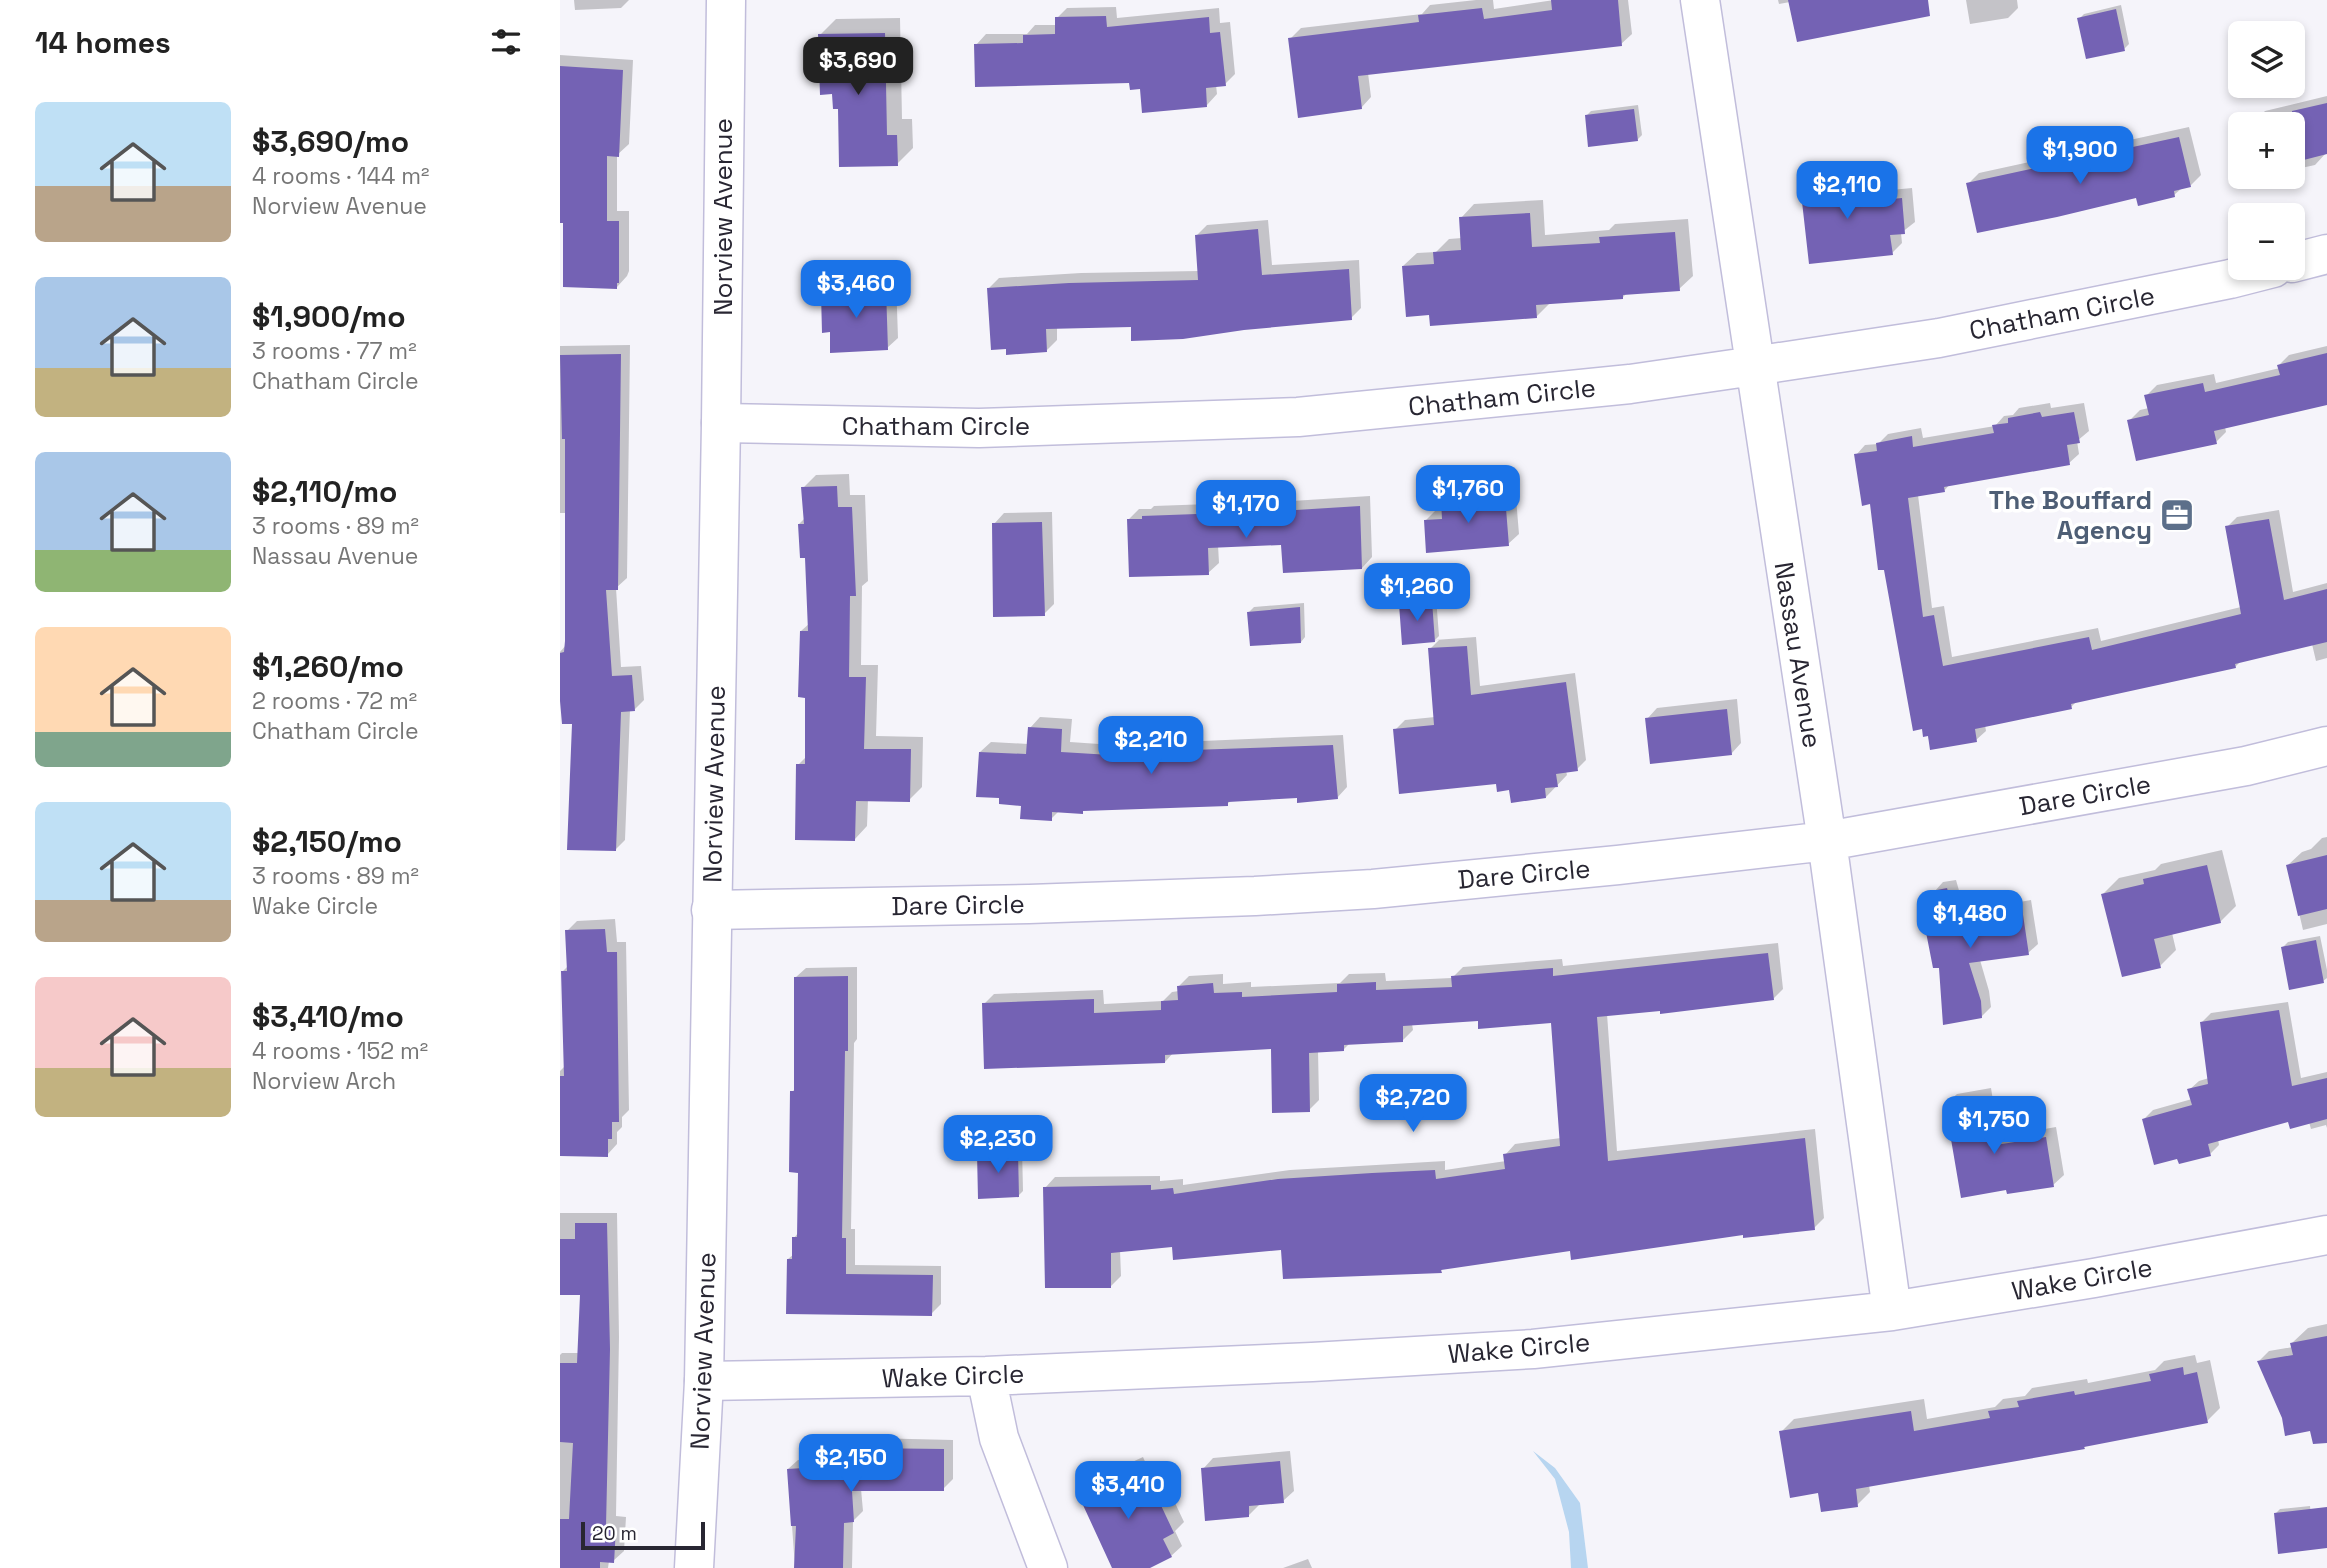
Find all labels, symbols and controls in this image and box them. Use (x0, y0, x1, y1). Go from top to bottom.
map controls (2228, 21, 2305, 280)
button: layers (2228, 21, 2305, 98)
text: 14 homes (35, 23, 171, 62)
icon: filters (487, 23, 525, 61)
pin: $3,690 (801, 38, 915, 97)
text: $3,690 (819, 45, 897, 75)
button: + (2228, 112, 2305, 189)
street label: Norview Avenue (706, 118, 740, 316)
text: $3,690/mo (252, 122, 409, 161)
pin: $1,900 (2023, 127, 2137, 186)
icon: home (91, 130, 175, 214)
text: $1,900 (2042, 134, 2118, 164)
text: 4 rooms · 144 m² (252, 161, 429, 191)
pin: $2,110 (1790, 162, 1904, 221)
text: $2,110 (1813, 169, 1881, 199)
text: Norview Avenue (252, 191, 427, 221)
button: − (2228, 203, 2305, 280)
pin: $3,460 (799, 260, 913, 320)
text: $3,460 (817, 268, 895, 298)
street label: Chatham Circle (1966, 278, 2158, 348)
text: $1,900/mo (252, 297, 406, 336)
icon: home (91, 305, 175, 389)
text: 3 rooms · 77 m² (252, 336, 417, 366)
text: Chatham Circle (252, 366, 419, 396)
street label: Chatham Circle (1407, 370, 1597, 424)
street label: Chatham Circle (842, 409, 1030, 443)
pin: $1,760 (1411, 466, 1525, 525)
text: $2,110/mo (252, 472, 397, 511)
text: $1,760 (1432, 473, 1504, 503)
icon: home (91, 480, 175, 564)
pin: $1,170 (1189, 480, 1303, 540)
place label: The Bouffard Agency (1989, 483, 2152, 547)
text: $1,170 (1212, 488, 1280, 518)
office icon: The Bouffard Agency (2158, 496, 2196, 534)
text: 3 rooms · 89 m² (252, 511, 419, 541)
text: Nassau Avenue (252, 541, 418, 571)
street label: Nassau Avenue (1766, 559, 1830, 751)
pin: $1,260 (1360, 564, 1474, 623)
text: $1,260 (1380, 571, 1454, 601)
text: $1,260/mo (252, 647, 404, 686)
icon: home (91, 655, 175, 739)
street label: Norview Avenue (695, 685, 733, 883)
text: 2 rooms · 72 m² (252, 686, 417, 716)
text: Chatham Circle (252, 716, 419, 746)
pin: $2,210 (1094, 716, 1208, 776)
text: $2,210 (1114, 724, 1188, 754)
street label: Dare Circle (2016, 767, 2154, 823)
text: $2,150/mo (252, 822, 402, 861)
icon: home (91, 830, 175, 914)
street label: Dare Circle (1456, 851, 1592, 897)
text: 3 rooms · 89 m² (252, 861, 419, 891)
street label: Dare Circle (891, 887, 1025, 923)
pin: $1,480 (1913, 890, 2027, 950)
text: Wake Circle (252, 891, 378, 921)
text: $1,480 (1933, 898, 2007, 928)
text: $3,410/mo (252, 997, 404, 1036)
icon: home (91, 1005, 175, 1089)
text: 4 rooms · 152 m² (252, 1036, 428, 1066)
text: Norview Arch (252, 1066, 396, 1096)
pin: $2,720 (1356, 1074, 1470, 1134)
text: $2,720 (1376, 1082, 1450, 1112)
pin: $1,750 (1937, 1096, 2051, 1156)
text: $1,750 (1958, 1104, 2030, 1134)
pin: $2,230 (941, 1116, 1055, 1175)
text: $2,230 (960, 1123, 1036, 1153)
street label: Wake Circle (2009, 1250, 2155, 1308)
street label: Norview Avenue (683, 1252, 723, 1450)
street label: Wake Circle (1447, 1325, 1591, 1371)
street label: Wake Circle (881, 1357, 1025, 1395)
pin: $2,150 (794, 1434, 908, 1494)
text: $2,150 (815, 1442, 887, 1472)
pin: $3,410 (1071, 1462, 1185, 1521)
text: $3,410 (1091, 1469, 1165, 1499)
scale bar (581, 1519, 705, 1551)
text: 20 m (592, 1521, 637, 1546)

